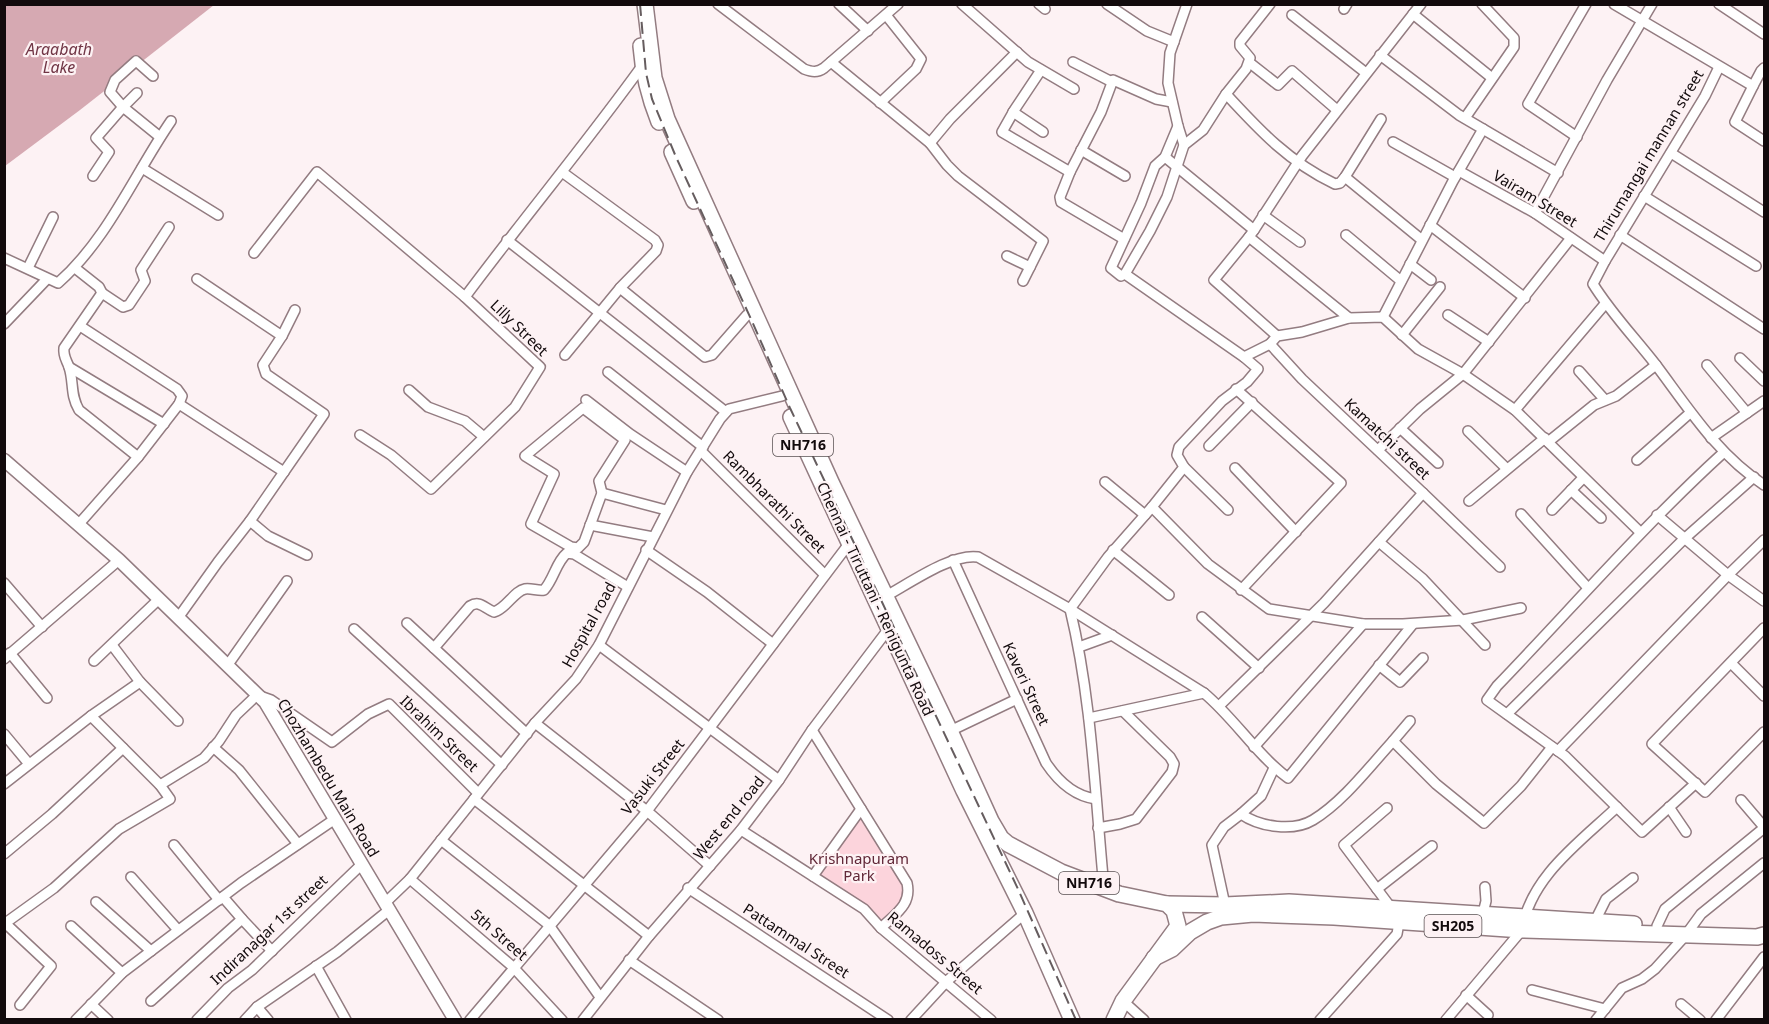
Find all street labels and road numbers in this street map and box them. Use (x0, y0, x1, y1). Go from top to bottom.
street label: Thirumangai mannan street (1589, 65, 1708, 245)
street label: Vairam Street (1490, 165, 1582, 232)
street label: Lilly Street (487, 295, 553, 360)
street label: Kamatchi street (1340, 393, 1435, 484)
road number: NH716 (773, 434, 833, 456)
street label: Rambharathi Street (719, 446, 831, 557)
street label: Chennai - Tiruttani - Renigunta Road (813, 478, 939, 719)
street label: Hospital road (556, 578, 620, 671)
street label: Kaveri Street (999, 639, 1055, 729)
street label: Ibrahim Street (396, 691, 484, 776)
street label: Chozhambedu Main Road (274, 694, 384, 860)
street label: Vasuki Street (616, 734, 689, 818)
street label: West end road (688, 771, 768, 863)
street label: Indiranagar 1st street (206, 869, 332, 989)
road number: NH716 (1059, 872, 1119, 894)
street label: Pattammal Street (740, 898, 854, 982)
street label: 5th Street (467, 904, 533, 965)
street label: Ramadoss Street (884, 906, 988, 998)
road number: SH205 (1424, 915, 1482, 937)

